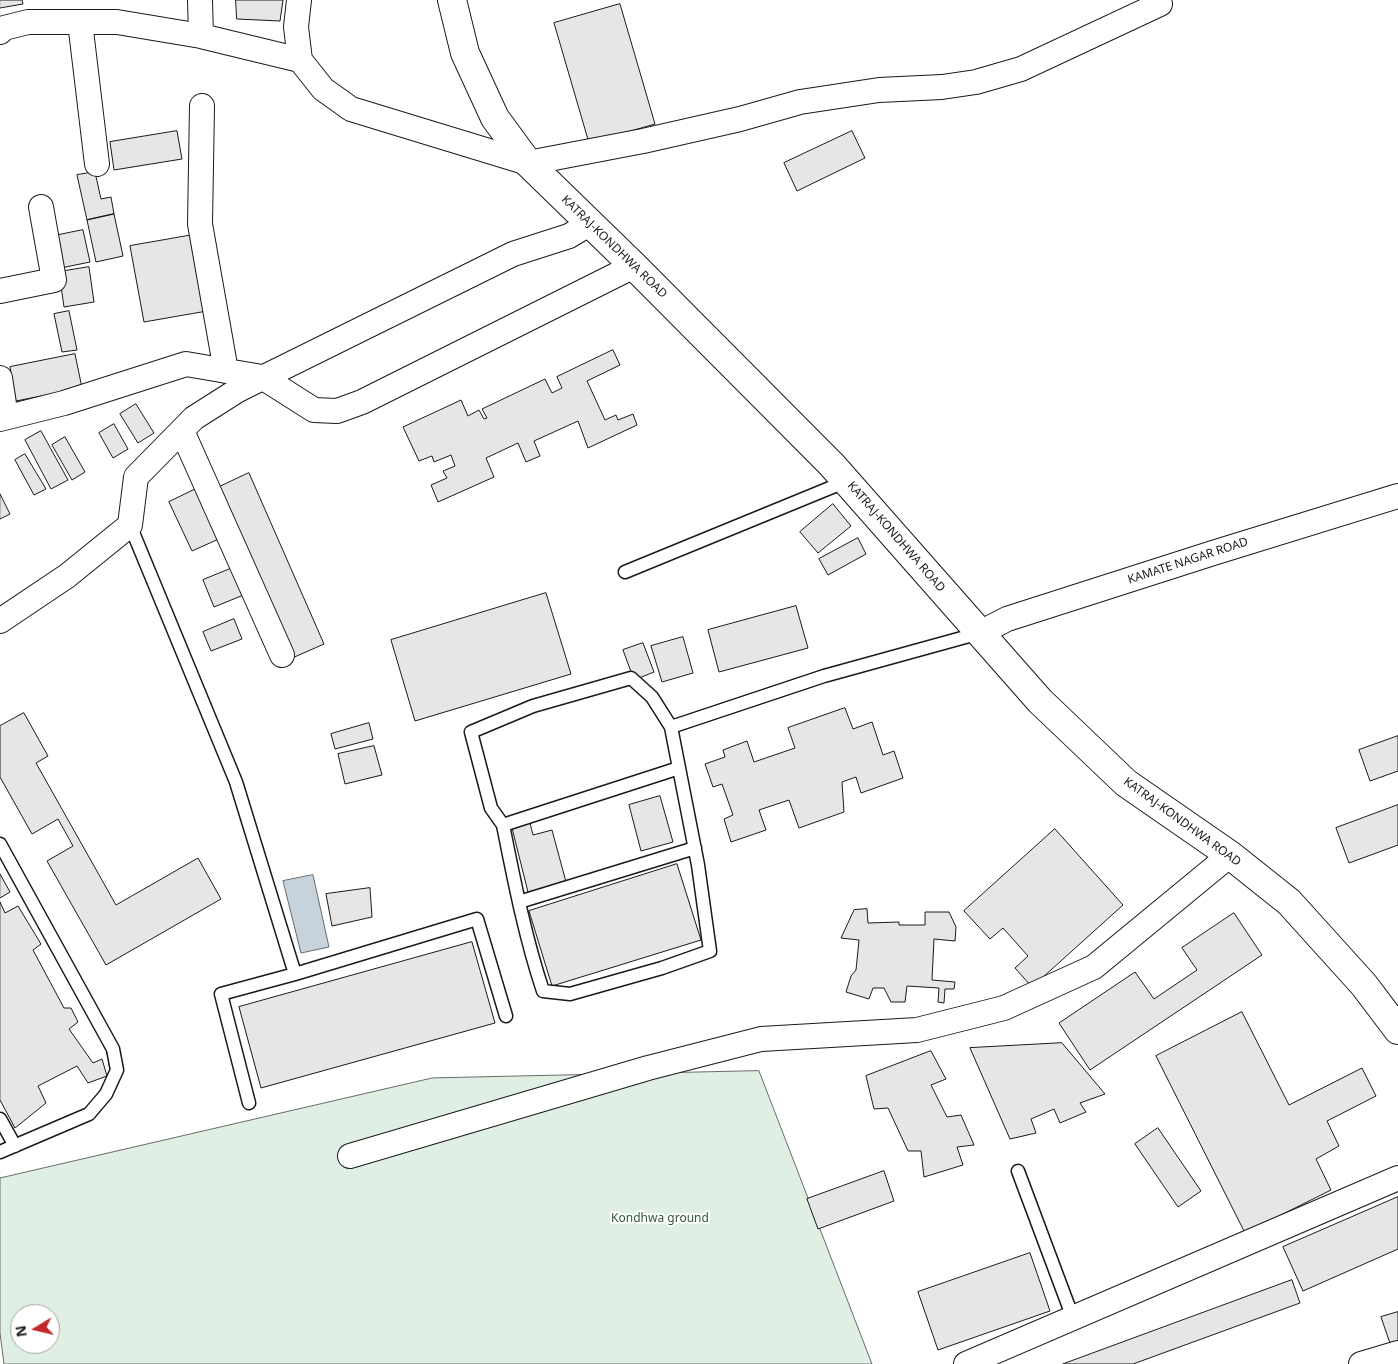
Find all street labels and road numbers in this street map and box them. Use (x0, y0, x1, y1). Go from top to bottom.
street label: KATRAJ-KONDHWA ROAD (558, 193, 670, 301)
street label: KATRAJ-KONDHWA ROAD (844, 479, 948, 595)
street label: KAMATE NAGAR ROAD (1126, 535, 1250, 587)
street label: KATRAJ-KONDHWA ROAD (1120, 775, 1244, 869)

